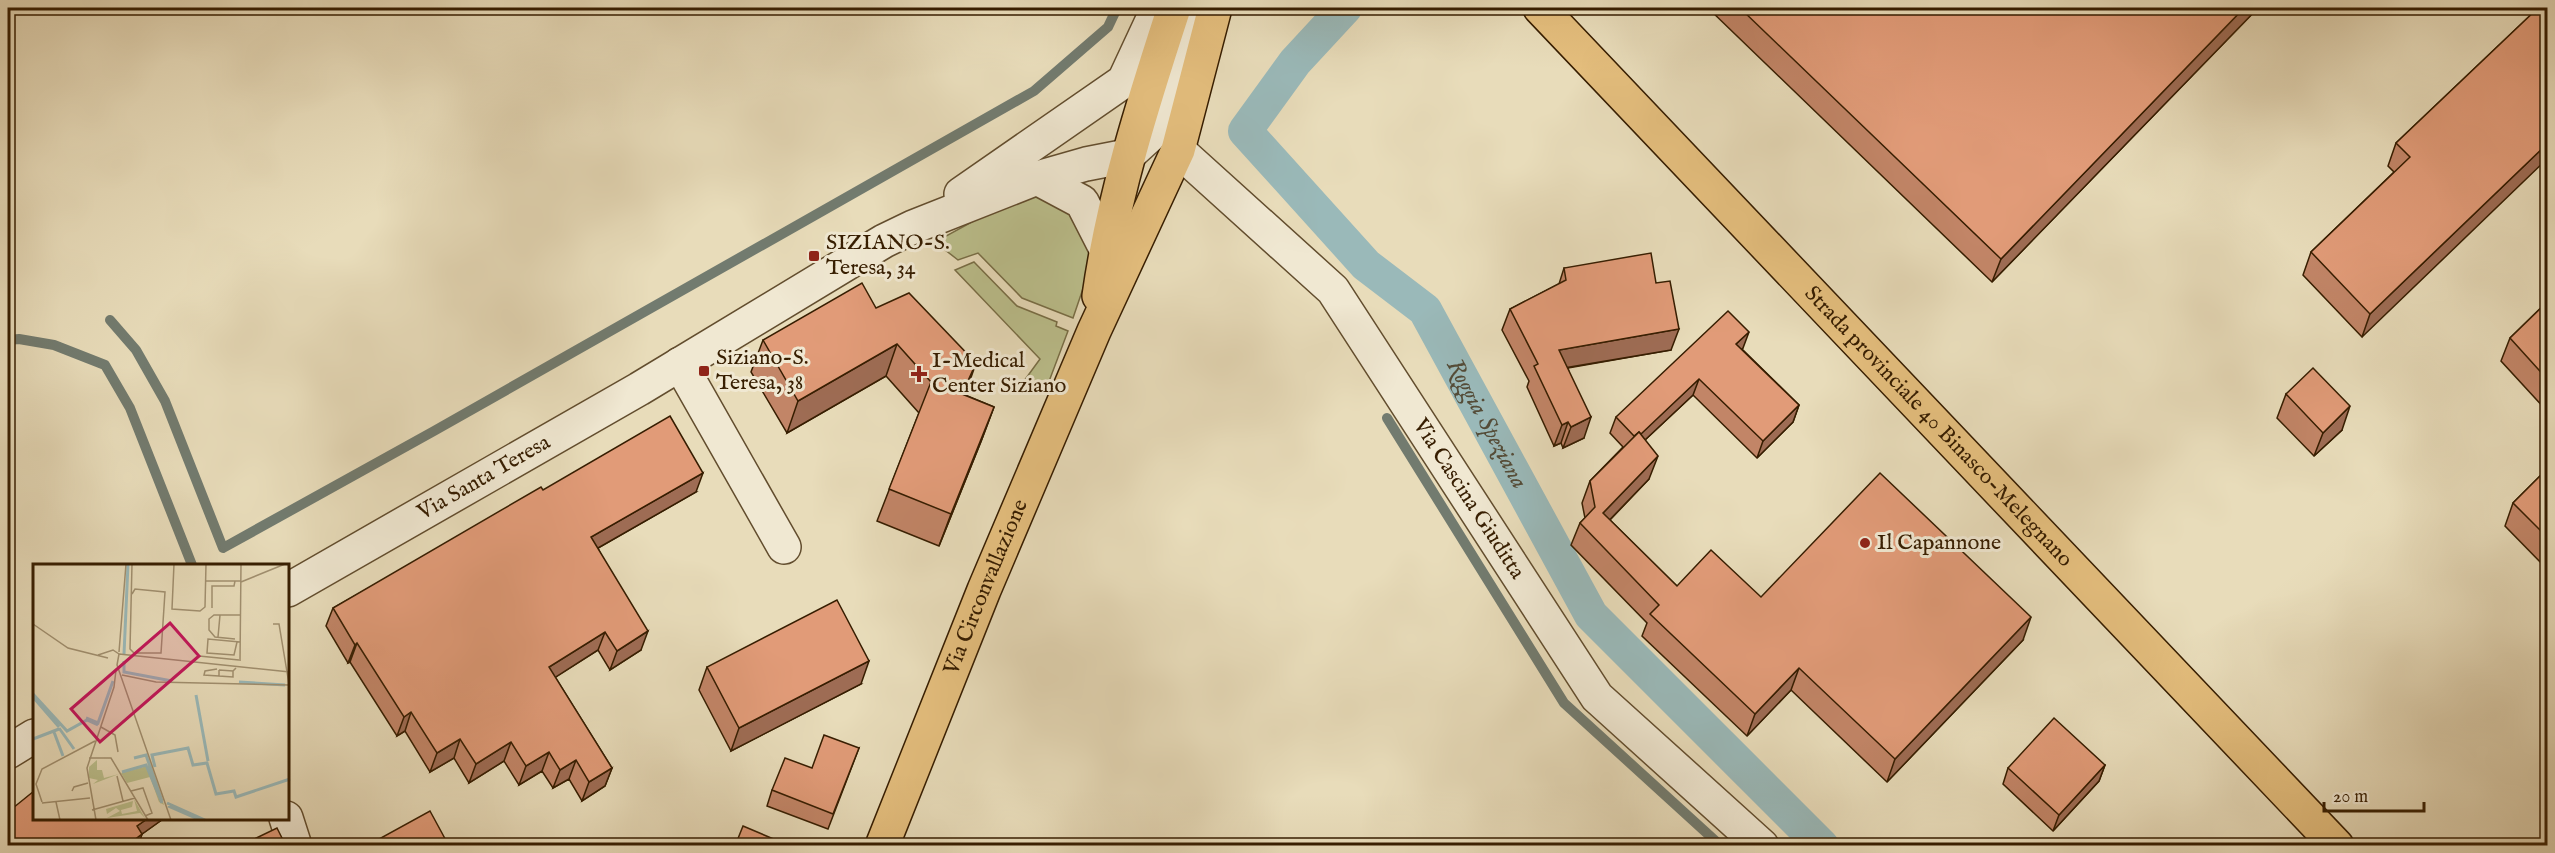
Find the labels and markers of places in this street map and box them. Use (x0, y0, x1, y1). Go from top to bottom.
place label: SIZIANO-S. Teresa, 34 (826, 229, 950, 282)
marker: SIZIANO-S. Teresa, 34 (807, 249, 821, 263)
place label: Siziano-S. Teresa, 38 (716, 344, 809, 397)
place label: I-Medical Center Siziano (932, 347, 1066, 400)
marker: Siziano-S. Teresa, 38 (697, 364, 711, 378)
marker: I-Medical Center Siziano (910, 365, 928, 383)
place label: Il Capannone (1877, 529, 2001, 557)
marker: Il Capannone (1858, 536, 1872, 550)

